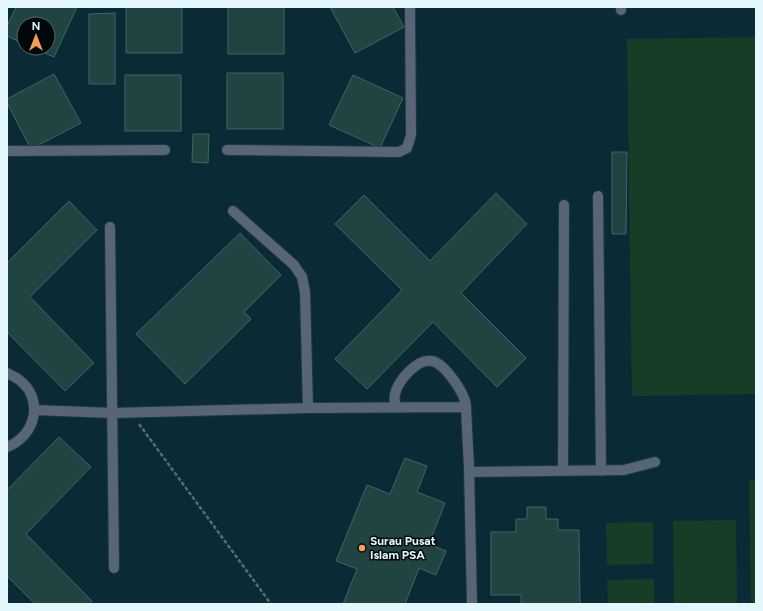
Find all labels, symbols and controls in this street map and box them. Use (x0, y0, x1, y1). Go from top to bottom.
north arrow (16, 16, 56, 56)
text: N (32, 20, 40, 33)
place label: Surau Pusat Islam PSA (370, 534, 436, 562)
marker: Surau Pusat Islam PSA (357, 543, 367, 553)

